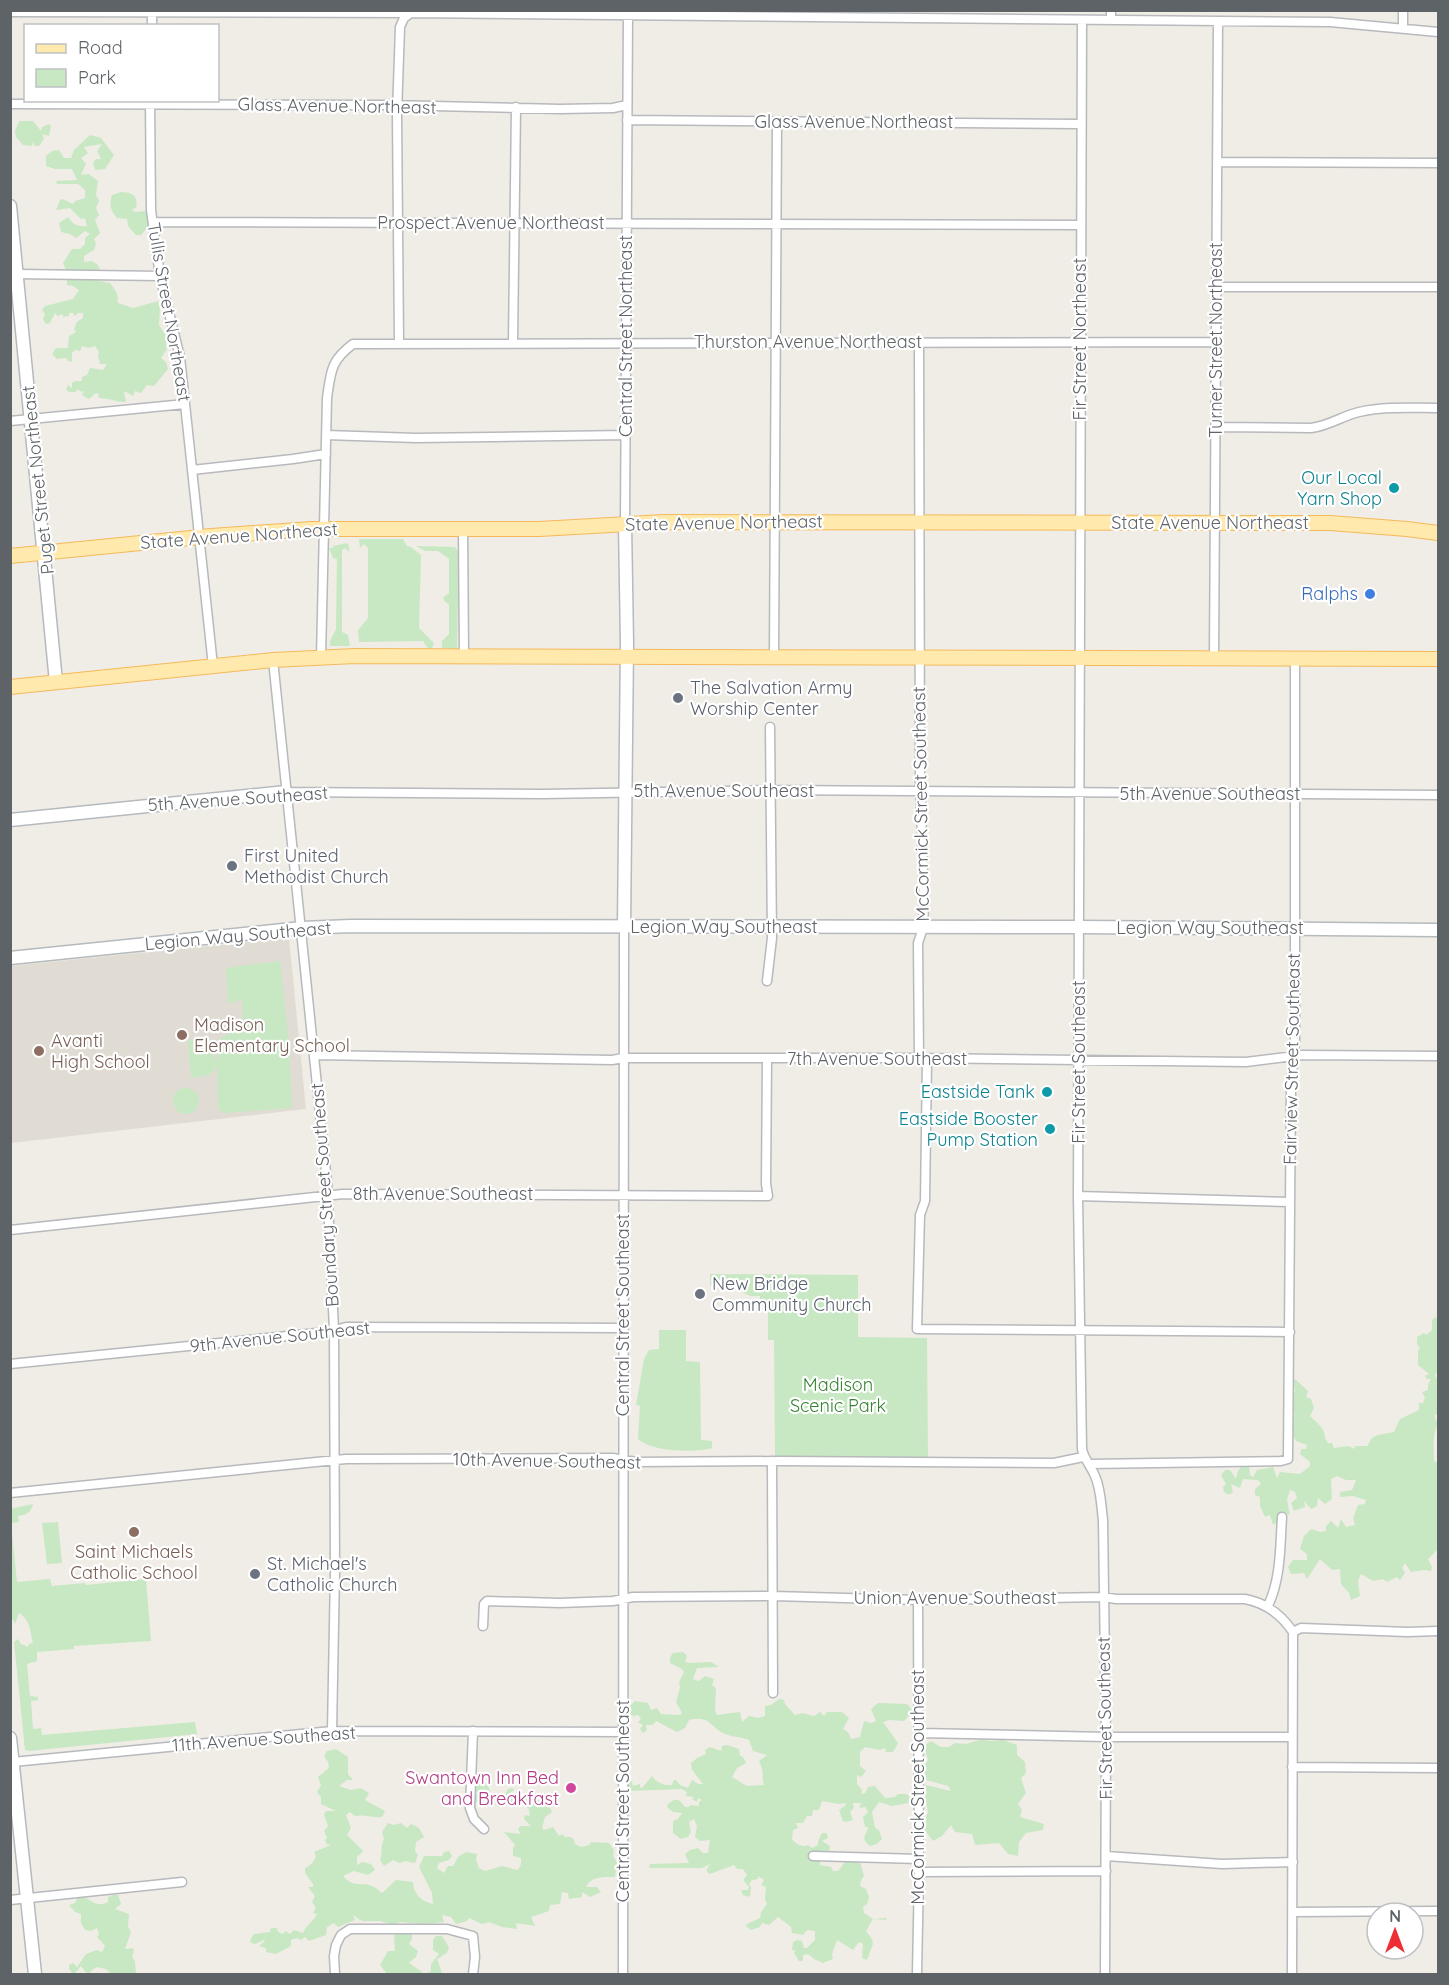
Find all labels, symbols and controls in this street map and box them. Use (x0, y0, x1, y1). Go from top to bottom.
legend (24, 24, 219, 102)
text: Road (78, 36, 123, 59)
text: Park (78, 66, 116, 89)
street label: Glass Avenue Northeast (237, 92, 437, 119)
street label: Glass Avenue Northeast (755, 110, 953, 133)
street label: Prospect Avenue Northeast (377, 211, 605, 234)
street label: Tullis Street Northeast (142, 221, 197, 403)
street label: Central Street Northeast (614, 235, 637, 437)
street label: Turner Street Northeast (1204, 242, 1227, 438)
street label: Fir Street Northeast (1068, 258, 1091, 420)
street label: Thurston Avenue Northeast (694, 330, 922, 353)
street label: Puget Street Northeast (16, 384, 59, 576)
place label: Our Local Yarn Shop (1297, 466, 1382, 510)
marker: Our Local Yarn Shop (1387, 481, 1401, 495)
street label: State Avenue Northeast (625, 509, 823, 536)
street label: State Avenue Northeast (1111, 511, 1309, 534)
street label: State Avenue Northeast (140, 517, 338, 554)
place label: Ralphs (1301, 582, 1358, 605)
marker: Ralphs (1363, 587, 1377, 601)
place label: The Salvation Army Worship Center (690, 676, 853, 720)
street label: McCormick Street Southeast (907, 686, 934, 922)
marker: The Salvation Army Worship Center (671, 691, 685, 705)
street label: 5th Avenue Southeast (634, 779, 814, 802)
street label: 5th Avenue Southeast (147, 781, 329, 816)
street label: 5th Avenue Southeast (1120, 782, 1300, 805)
place label: First United Methodist Church (244, 844, 389, 888)
marker: First United Methodist Church (225, 859, 239, 873)
street label: Legion Way Southeast (630, 915, 818, 938)
street label: Legion Way Southeast (144, 916, 332, 955)
street label: Legion Way Southeast (1116, 916, 1304, 939)
street label: Fairview Street Southeast (1278, 953, 1305, 1165)
street label: Fir Street Southeast (1067, 980, 1090, 1144)
place label: Madison Elementary School (194, 1013, 350, 1057)
marker: Madison Elementary School (175, 1028, 189, 1042)
place label: Avanti High School (51, 1029, 150, 1073)
marker: Avanti High School (32, 1044, 46, 1058)
street label: 7th Avenue Southeast (787, 1047, 967, 1070)
place label: Eastside Tank (921, 1080, 1035, 1103)
street label: Boundary Street Southeast (305, 1082, 344, 1308)
marker: Eastside Tank (1040, 1085, 1054, 1099)
place label: Eastside Booster Pump Station (899, 1107, 1038, 1151)
marker: Eastside Booster Pump Station (1043, 1122, 1057, 1136)
street label: 8th Avenue Southeast (353, 1182, 533, 1205)
street label: Central Street Southeast (611, 1214, 634, 1416)
place label: New Bridge Community Church (712, 1272, 872, 1316)
marker: New Bridge Community Church (693, 1287, 707, 1301)
street label: 9th Avenue Southeast (189, 1316, 371, 1357)
park label: Madison Scenic Park (790, 1373, 886, 1417)
street label: 10th Avenue Southeast (453, 1447, 641, 1474)
marker: Saint Michaels Catholic School (127, 1525, 141, 1539)
place label: Saint Michaels Catholic School (70, 1540, 198, 1584)
place label: St. Michael's Catholic Church (267, 1552, 397, 1596)
marker: St. Michael's Catholic Church (248, 1567, 262, 1581)
street label: Union Avenue Southeast (853, 1586, 1057, 1609)
street label: Fir Street Southeast (1092, 1636, 1117, 1800)
street label: McCormick Street Southeast (906, 1669, 929, 1905)
street label: Central Street Southeast (611, 1700, 634, 1902)
street label: 11th Avenue Southeast (171, 1721, 357, 1756)
place label: Swantown Inn Bed and Breakfast (405, 1766, 559, 1810)
marker: Swantown Inn Bed and Breakfast (564, 1781, 578, 1795)
north arrow (1365, 1901, 1425, 1961)
text: N (1389, 1906, 1401, 1926)

